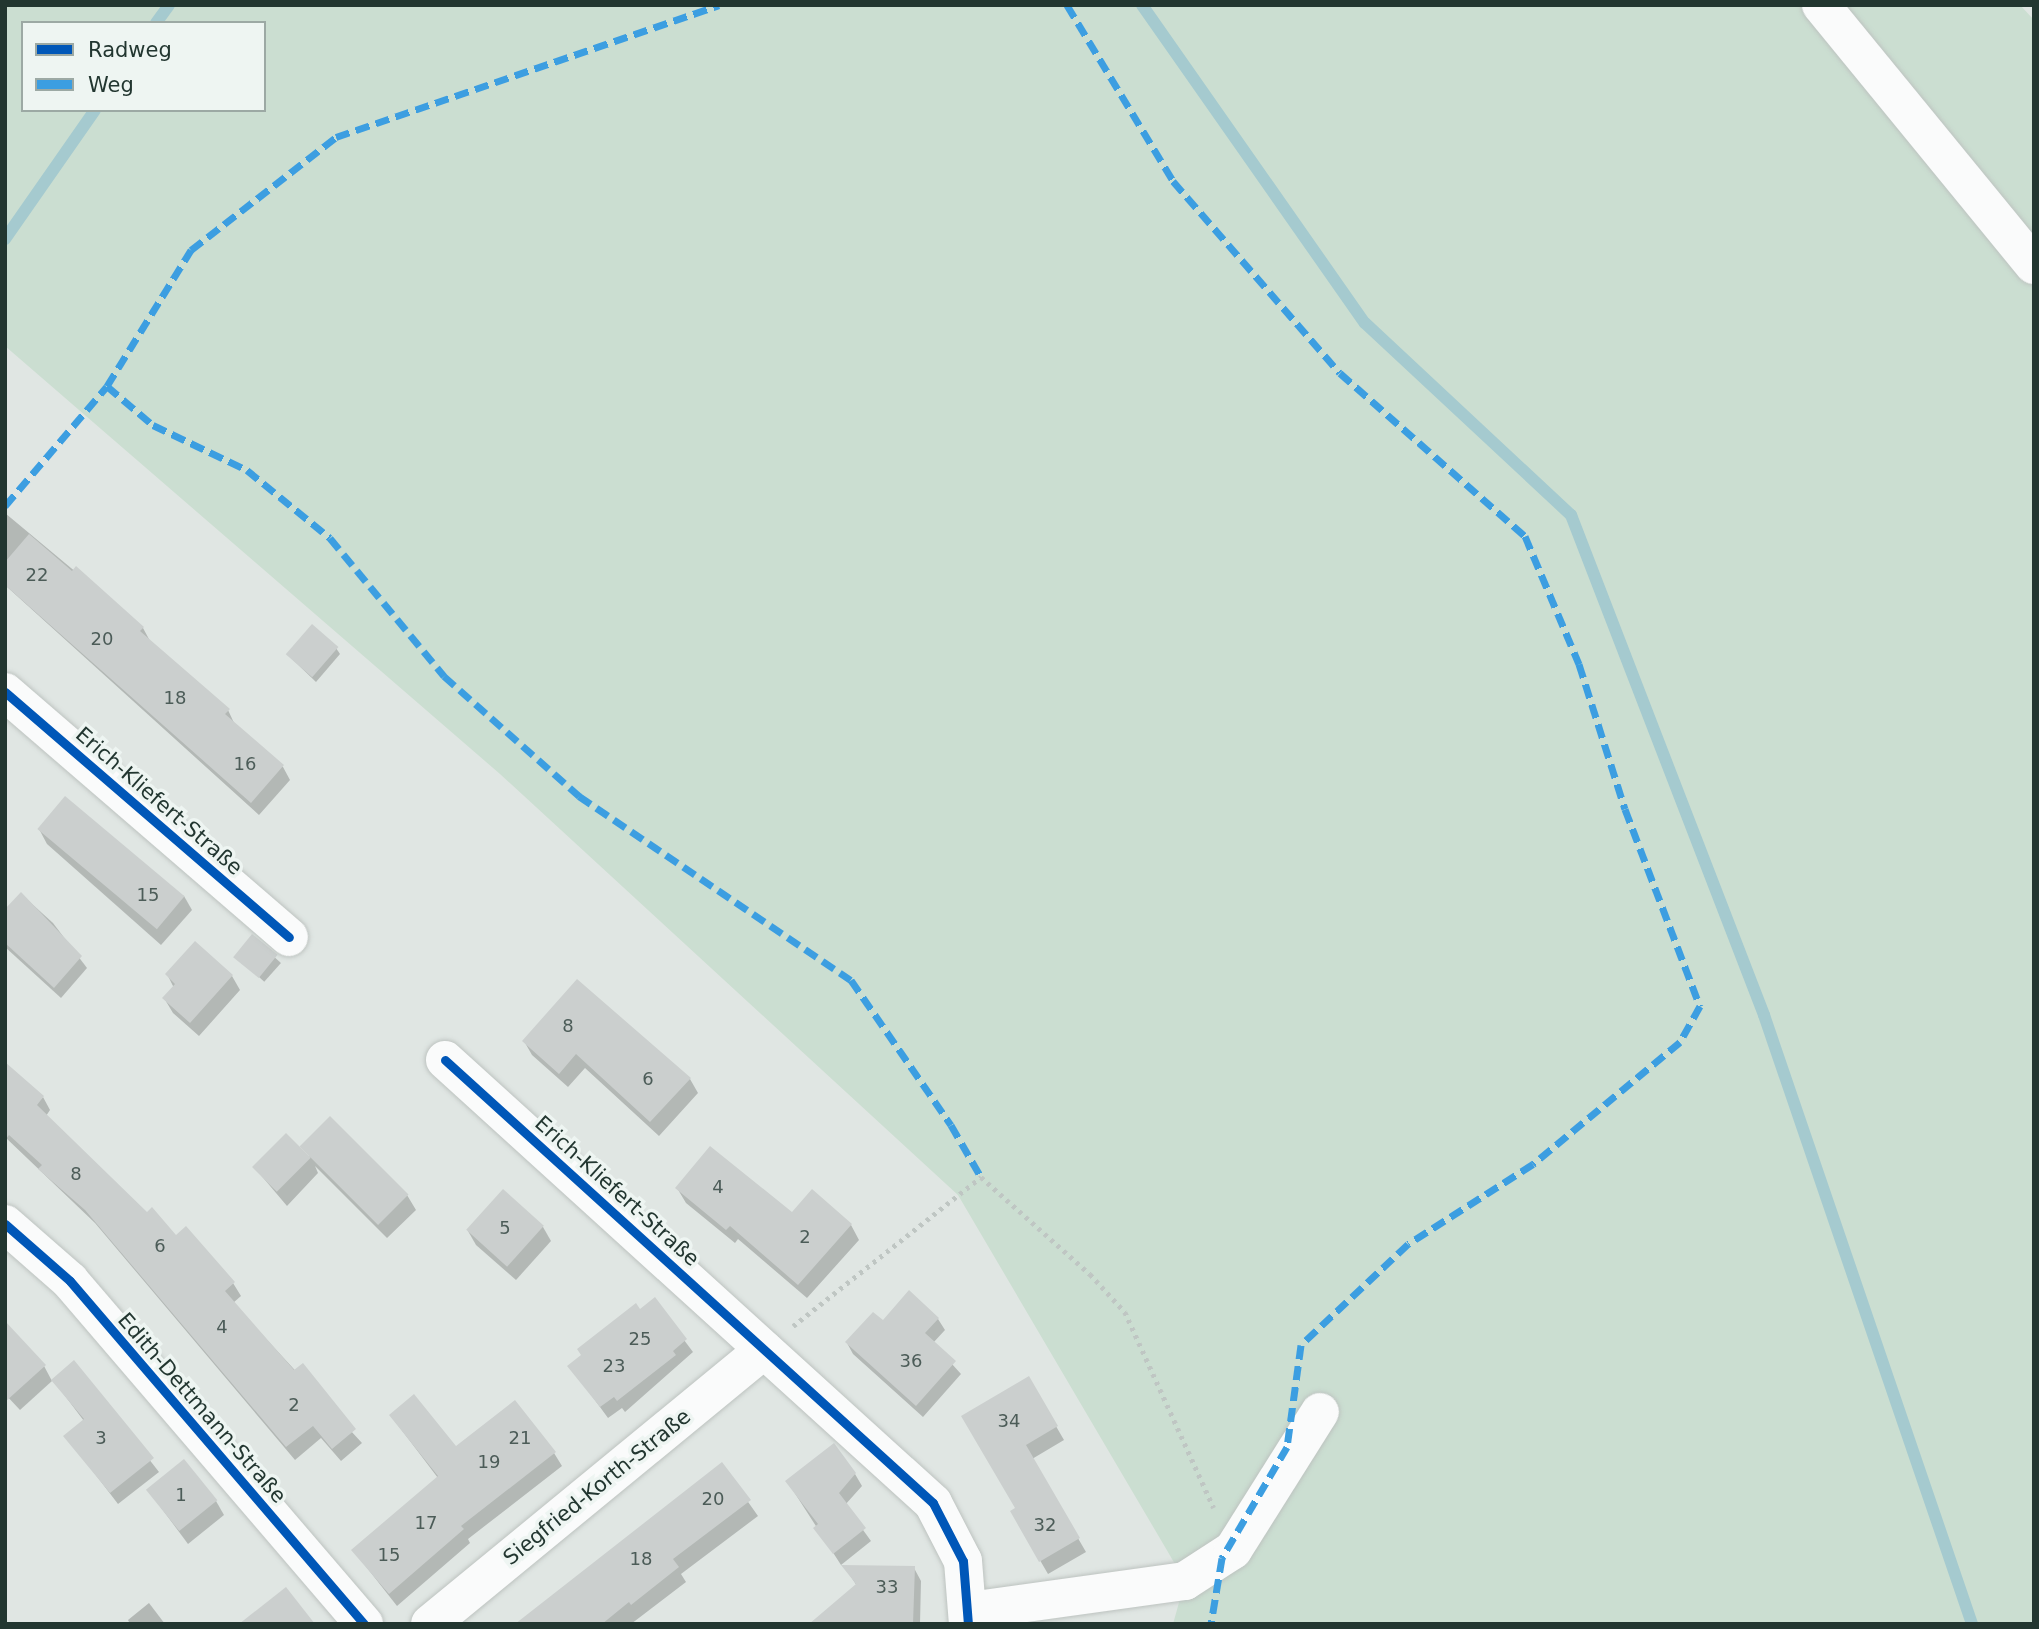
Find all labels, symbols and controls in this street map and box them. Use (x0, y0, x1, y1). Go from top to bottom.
legend (21, 21, 266, 112)
text: Radweg (88, 38, 172, 62)
text: Weg (88, 73, 134, 97)
house number: 22 (26, 564, 48, 586)
house number: 20 (91, 628, 113, 650)
house number: 18 (164, 687, 186, 709)
street label: Erich-Kliefert-Straße (71, 722, 247, 880)
house number: 16 (234, 753, 256, 775)
house number: 15 (137, 884, 159, 906)
house number: 8 (562, 1015, 574, 1037)
house number: 6 (642, 1068, 654, 1090)
street label: Erich-Kliefert-Straße (530, 1111, 704, 1271)
house number: 8 (70, 1163, 82, 1185)
house number: 4 (712, 1176, 724, 1198)
house number: 5 (499, 1217, 511, 1239)
house number: 2 (799, 1226, 811, 1248)
house number: 6 (154, 1235, 166, 1257)
street label: Edith-Dettmann-Straße (113, 1308, 291, 1508)
house number: 4 (216, 1316, 228, 1338)
house number: 25 (629, 1328, 651, 1350)
house number: 36 (900, 1350, 922, 1372)
house number: 23 (603, 1355, 625, 1377)
house number: 2 (288, 1394, 300, 1416)
street label: Siegfried-Korth-Straße (498, 1404, 696, 1570)
house number: 34 (998, 1410, 1020, 1432)
house number: 3 (95, 1427, 107, 1449)
house number: 21 (509, 1427, 531, 1449)
house number: 19 (478, 1451, 500, 1473)
house number: 1 (175, 1484, 187, 1506)
house number: 20 (702, 1488, 724, 1510)
house number: 17 (415, 1512, 437, 1534)
house number: 32 (1034, 1514, 1056, 1536)
house number: 15 (378, 1544, 400, 1566)
house number: 18 (630, 1548, 652, 1570)
house number: 33 (876, 1576, 898, 1598)

